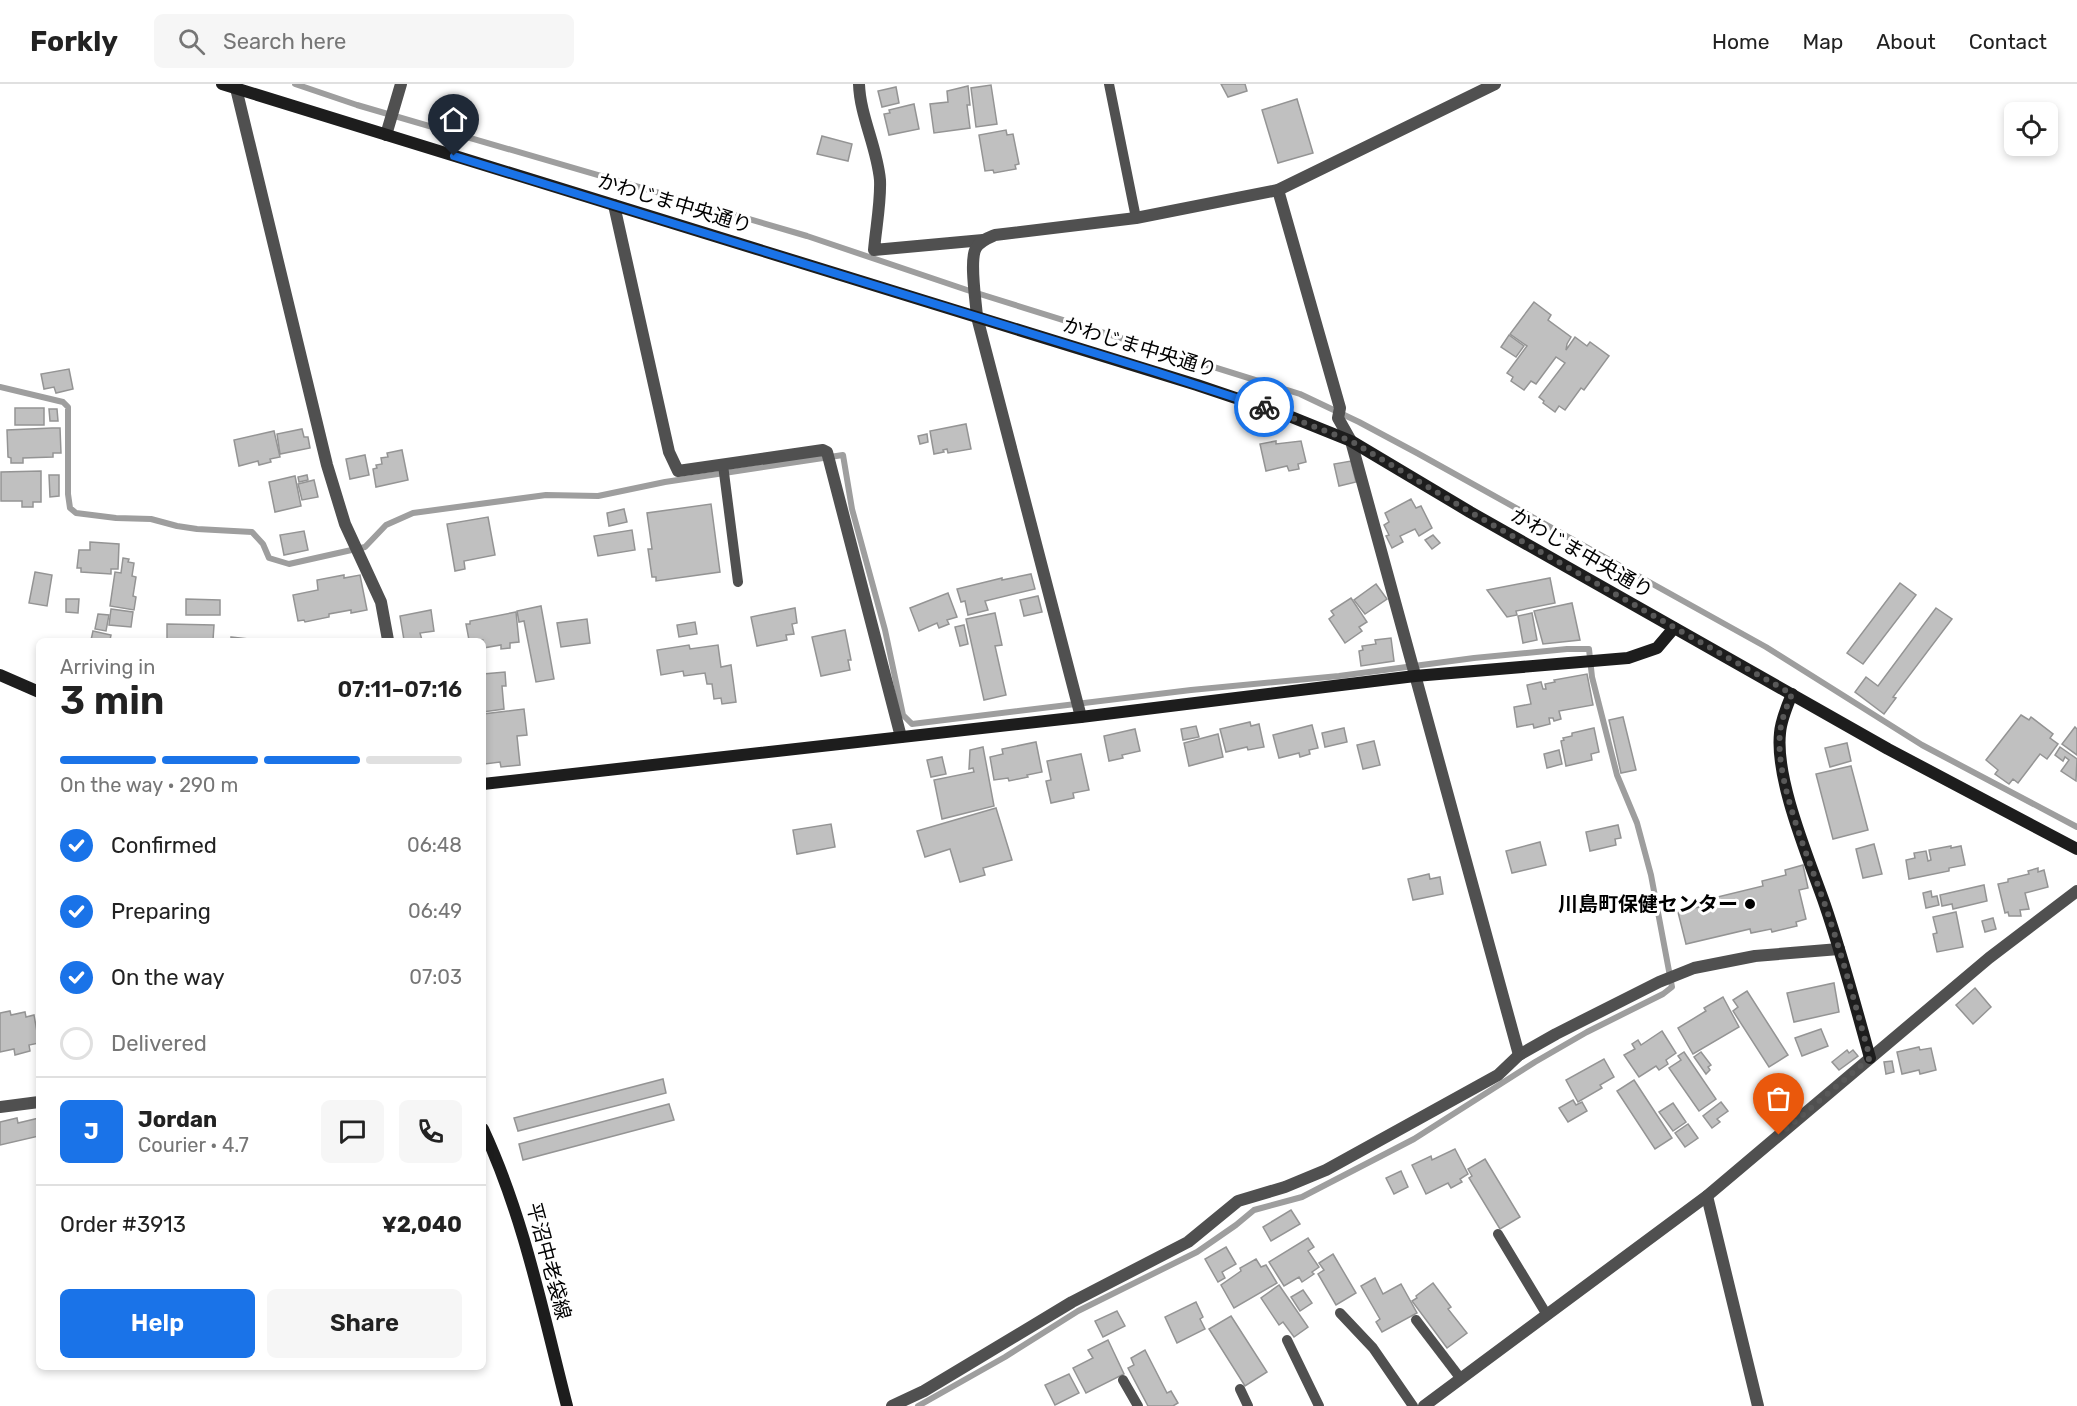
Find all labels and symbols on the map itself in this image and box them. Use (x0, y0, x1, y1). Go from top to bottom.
pin (428, 94, 479, 156)
street label: かわじま中央通り (595, 168, 755, 238)
street label: かわじま中央通り (1060, 312, 1220, 382)
courier (1234, 377, 1294, 437)
street label: かわじま中央通り (1507, 503, 1657, 603)
place label: 川島町保健センター (1558, 892, 1738, 916)
marker: 川島町保健センター (1743, 897, 1757, 911)
pin (1753, 1073, 1804, 1135)
street label: 平沼中老袋線 (522, 1200, 576, 1322)

